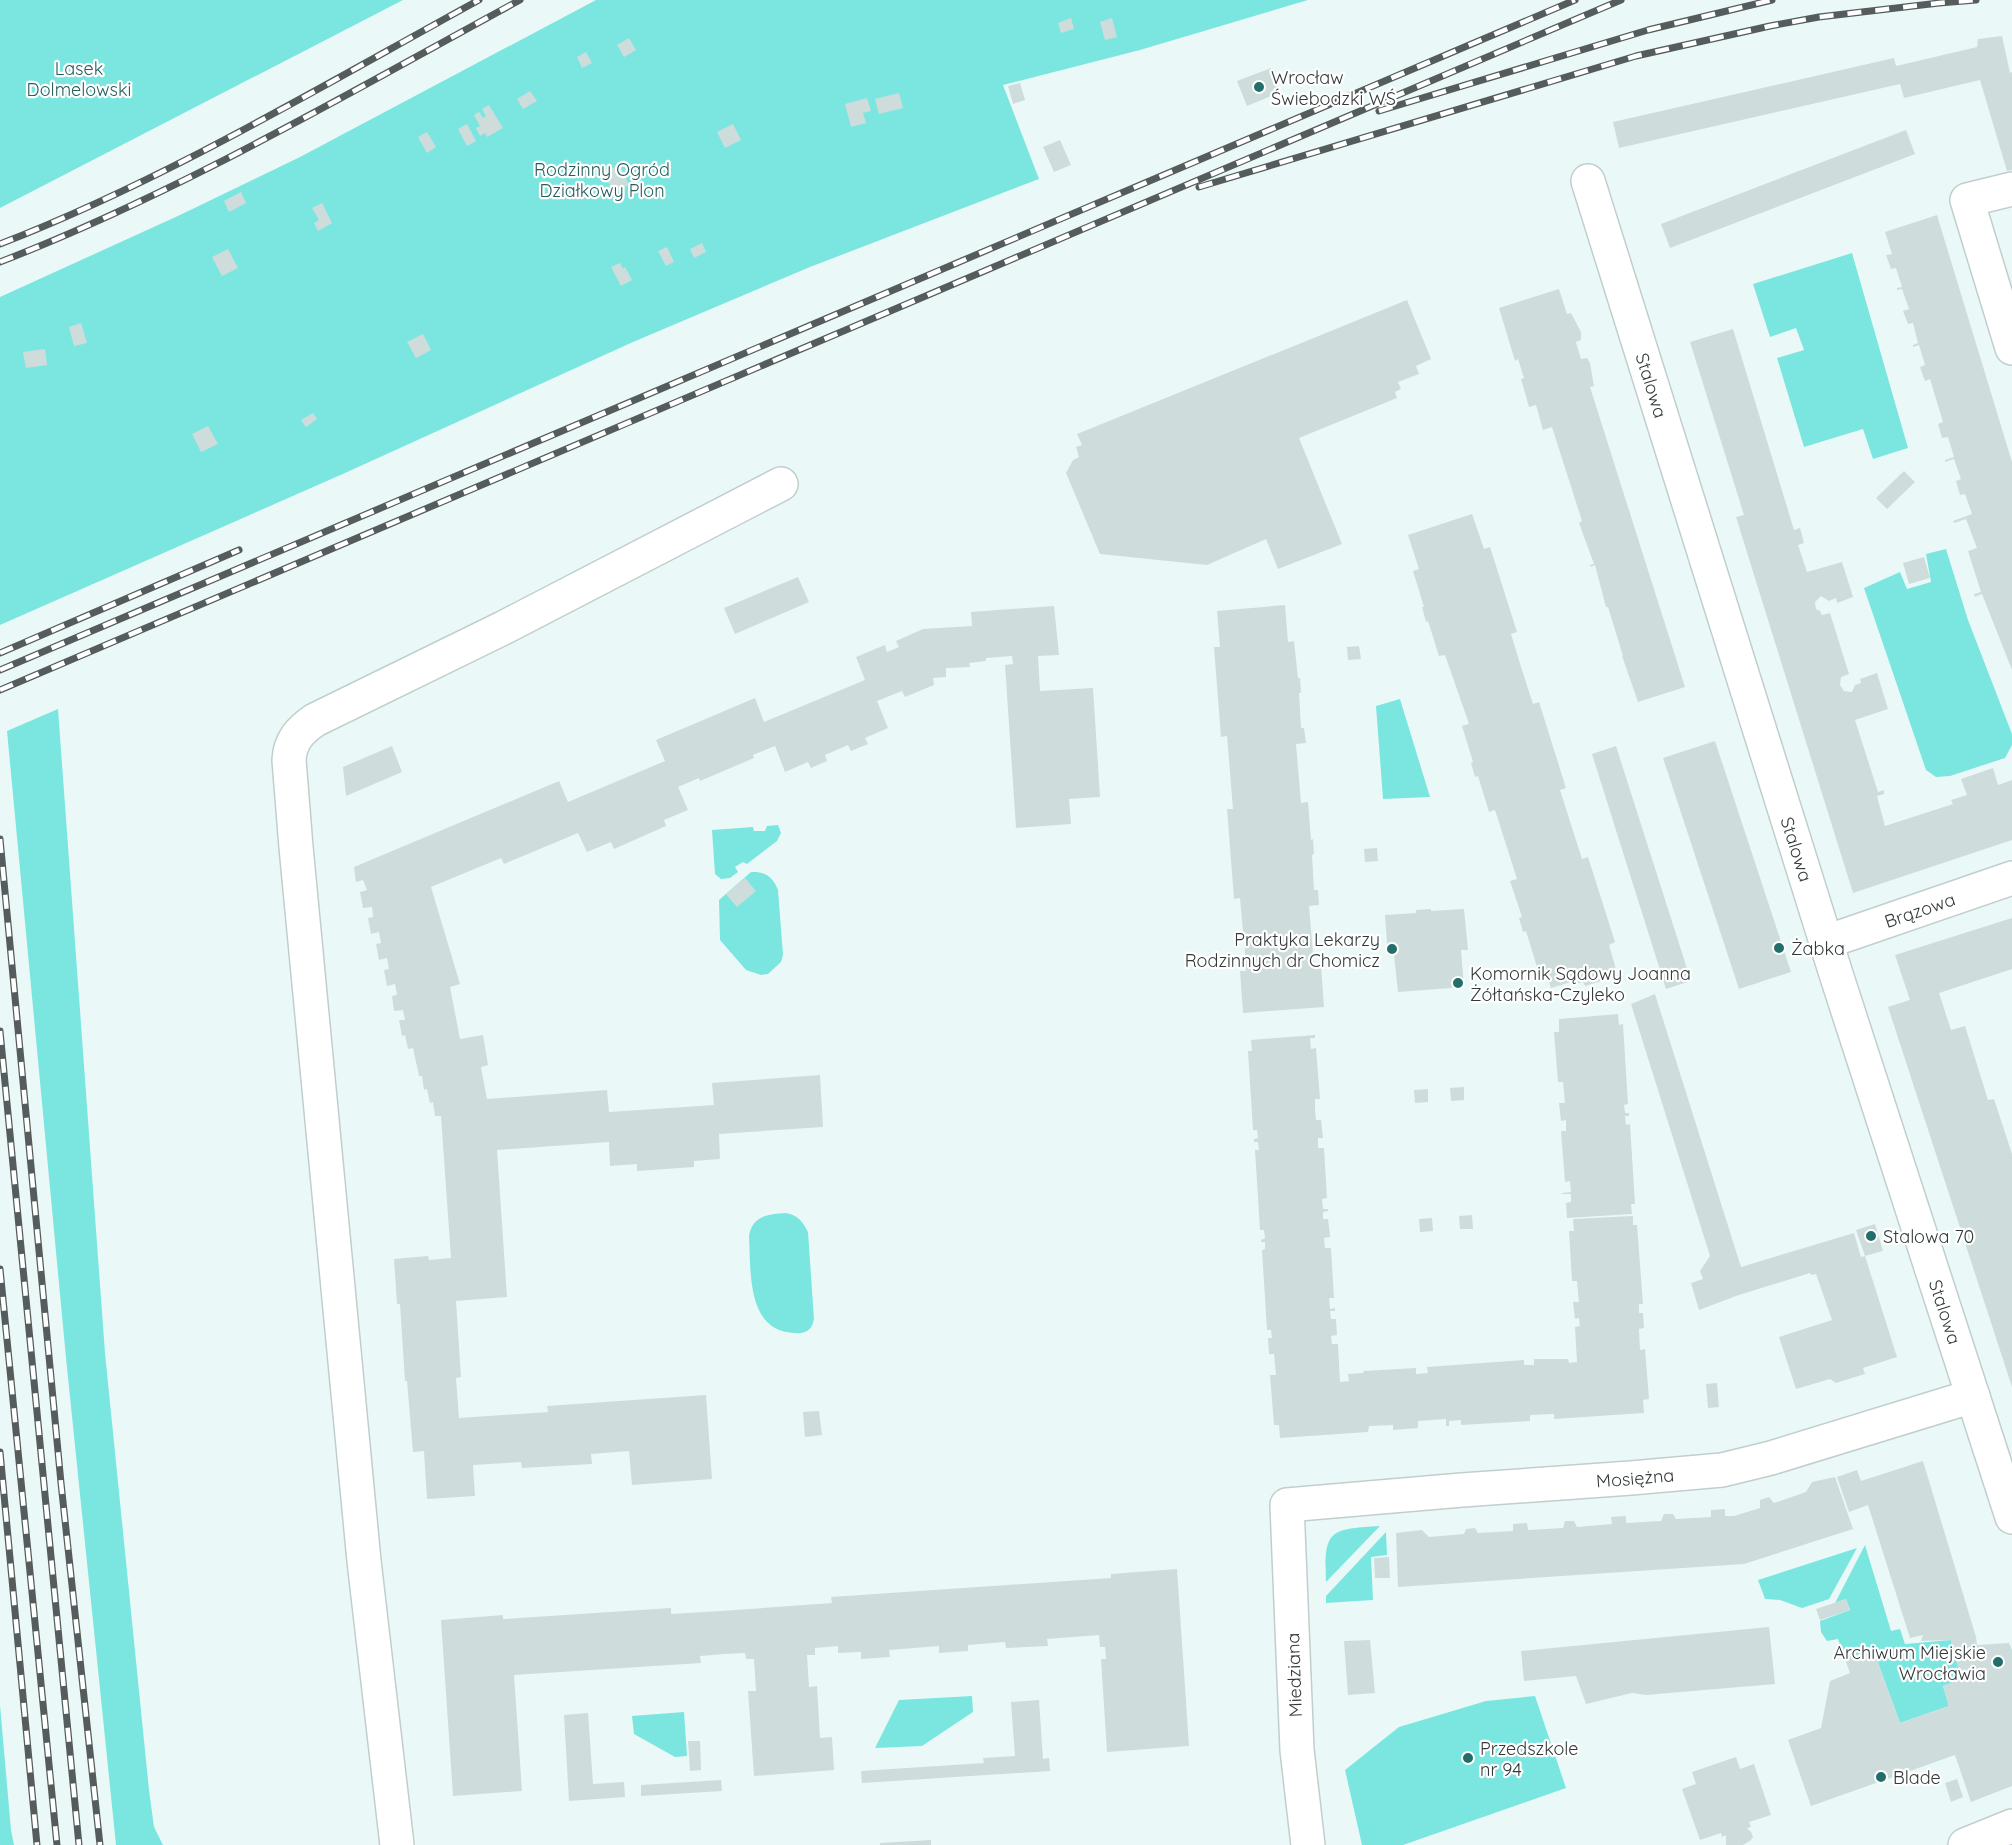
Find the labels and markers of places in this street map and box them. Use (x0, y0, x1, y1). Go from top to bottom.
place label: Wrocław Świebodzki WŚ (1271, 66, 1396, 110)
marker: Wrocław Świebodzki WŚ (1252, 80, 1266, 94)
place label: Praktyka Lekarzy Rodzinnych dr Chomicz (1185, 928, 1380, 972)
place label: Żabka (1791, 937, 1845, 960)
marker: Żabka (1772, 941, 1786, 955)
marker: Praktyka Lekarzy Rodzinnych dr Chomicz (1385, 942, 1399, 956)
place label: Komornik Sądowy Joanna Żółtańska-Czyleko (1470, 962, 1691, 1006)
marker: Komornik Sądowy Joanna Żółtańska-Czyleko (1451, 976, 1465, 990)
place label: Stalowa 70 (1883, 1225, 1974, 1248)
marker: Stalowa 70 (1864, 1229, 1878, 1243)
place label: Archiwum Miejskie Wrocławia (1833, 1641, 1986, 1685)
marker: Archiwum Miejskie Wrocławia (1991, 1655, 2005, 1669)
place label: Przedszkole nr 94 (1480, 1737, 1578, 1781)
marker: Przedszkole nr 94 (1461, 1751, 1475, 1765)
place label: Blade (1893, 1766, 1941, 1789)
marker: Blade (1874, 1770, 1888, 1784)

